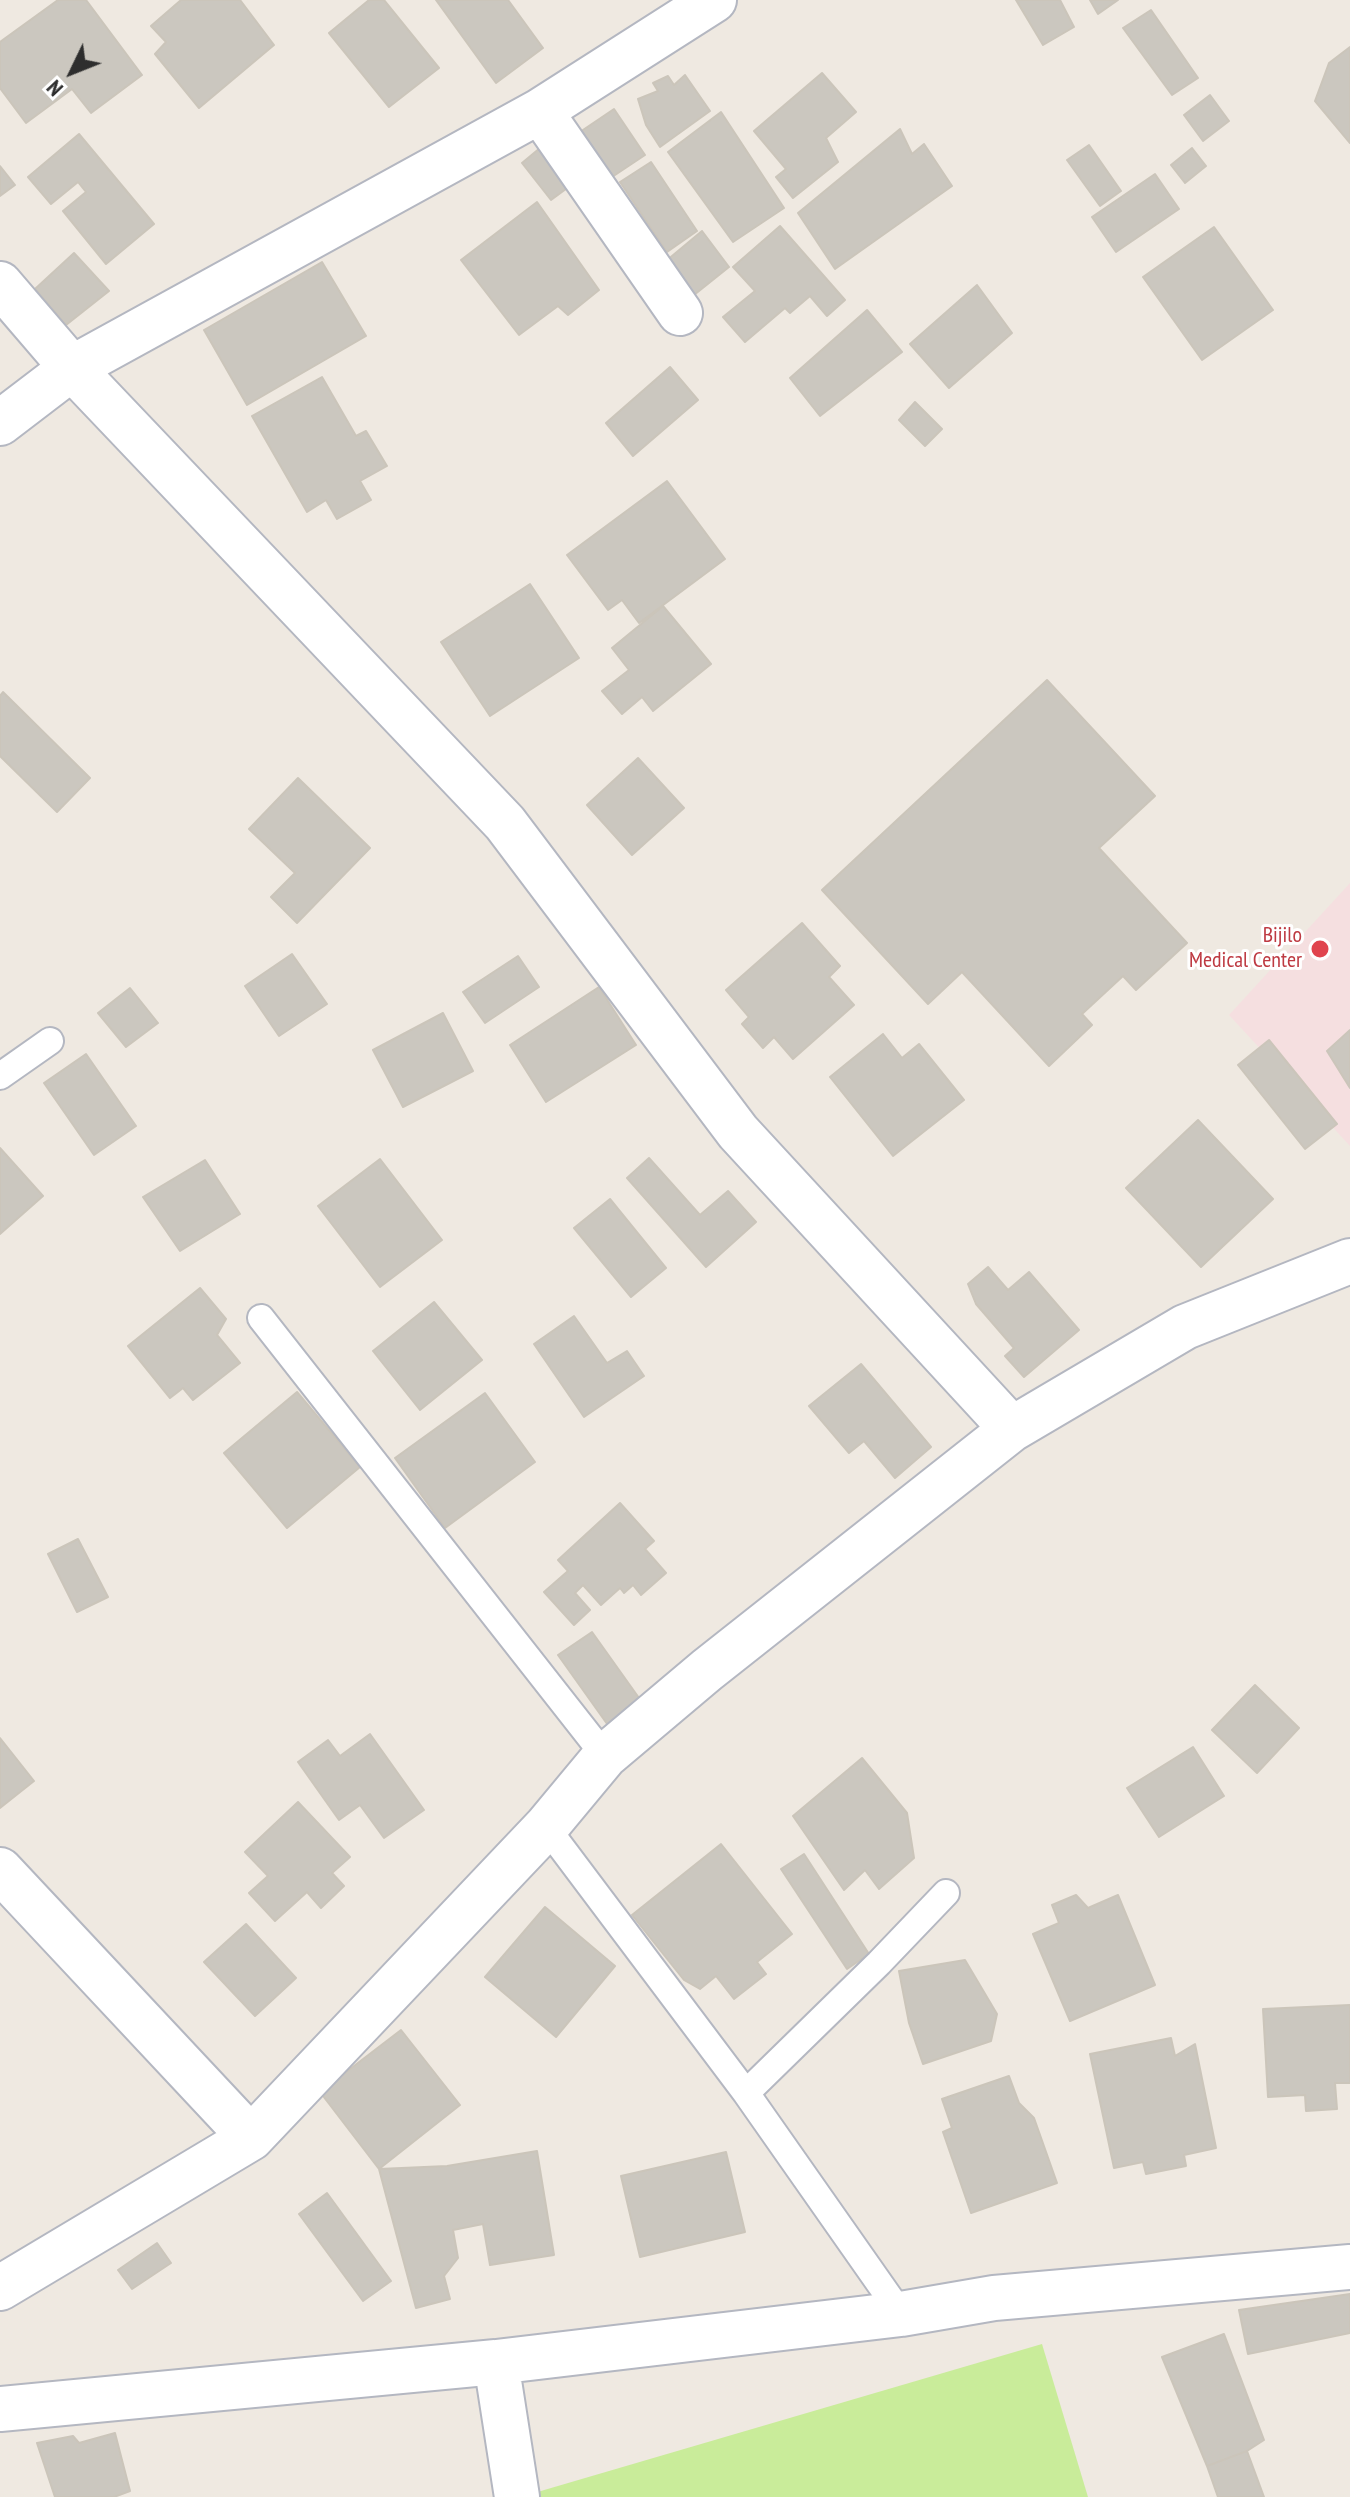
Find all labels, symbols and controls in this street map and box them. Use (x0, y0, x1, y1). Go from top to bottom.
north arrow (32, 32, 112, 112)
text: N (40, 74, 69, 102)
place label: Bijilo Medical Center (1189, 923, 1302, 974)
marker: Bijilo Medical Center (1309, 938, 1331, 960)

